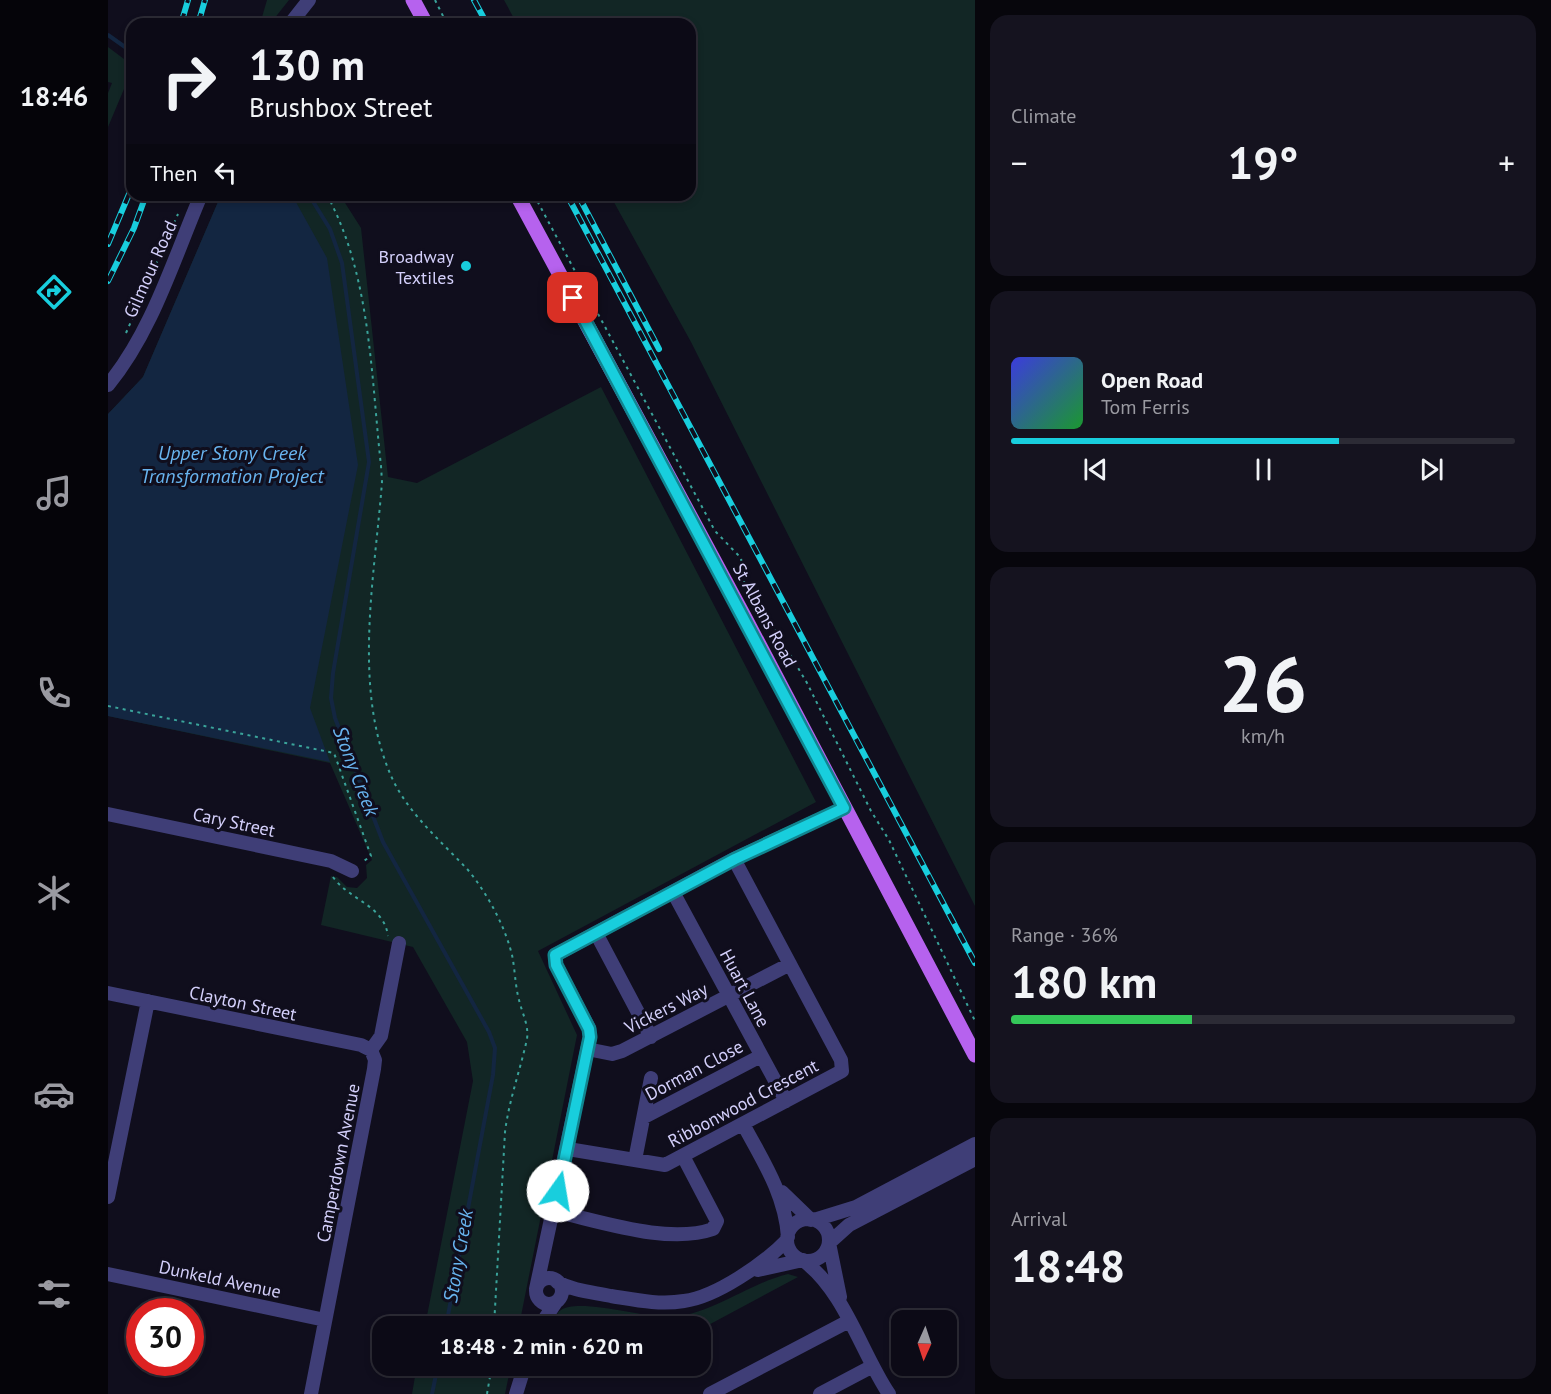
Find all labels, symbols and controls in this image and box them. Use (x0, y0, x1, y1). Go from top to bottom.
text: 130 m (249, 37, 365, 92)
icon: right (150, 42, 228, 120)
text: 18:46 (20, 79, 88, 113)
text: Brushbox Street (249, 90, 432, 124)
text: Climate (1011, 103, 1077, 129)
text: 19° (1228, 133, 1298, 191)
text: − (1011, 141, 1028, 184)
text: + (1498, 141, 1515, 184)
icon: left (209, 156, 242, 189)
text: Then (150, 159, 197, 187)
street label: Gilmour Road (118, 217, 182, 321)
place label: Broadway Textiles (379, 245, 455, 289)
marker: Broadway Textiles (459, 259, 473, 273)
icon: directions (33, 271, 75, 313)
pin (547, 272, 598, 323)
icon: arrive (556, 281, 589, 314)
text: Open Road (1101, 366, 1203, 394)
text: Tom Ferris (1101, 394, 1190, 420)
water label: Upper Stony Creek Transformation Project (140, 440, 325, 489)
icon: previous (1079, 453, 1112, 486)
icon: pause (1247, 453, 1280, 486)
icon: next (1415, 453, 1448, 486)
icon: music (33, 472, 75, 514)
street label: St Albans Road (728, 559, 802, 671)
text: 26 (1219, 633, 1307, 734)
icon: phone (33, 672, 75, 714)
water label: Stony Creek (327, 722, 385, 821)
text: km/h (1241, 723, 1285, 749)
street label: Cary Street (191, 802, 277, 842)
icon: climate (33, 872, 75, 914)
text: Range · 36% (1011, 922, 1118, 948)
street label: Huart Lane (715, 945, 775, 1031)
text: 180 km (1011, 952, 1157, 1010)
street label: Vickers Way (620, 977, 712, 1039)
street label: Clayton Street (187, 980, 299, 1026)
street label: Dorman Close (641, 1035, 747, 1105)
street label: Ribbonwood Crescent (664, 1054, 822, 1152)
icon: car (33, 1073, 75, 1115)
street label: Camperdown Avenue (311, 1082, 365, 1244)
position arrow (526, 1159, 590, 1223)
water label: Stony Creek (437, 1206, 479, 1305)
text: Arrival (1011, 1206, 1067, 1232)
text: 18:48 (1011, 1236, 1125, 1294)
street label: Dunkeld Avenue (157, 1255, 283, 1303)
icon: filters (33, 1273, 75, 1315)
speed limit sign: 30 (126, 1298, 204, 1376)
north arrow (891, 1310, 957, 1376)
map controls (891, 1310, 957, 1376)
text: 18:48 · 2 min · 620 m (440, 1332, 643, 1360)

